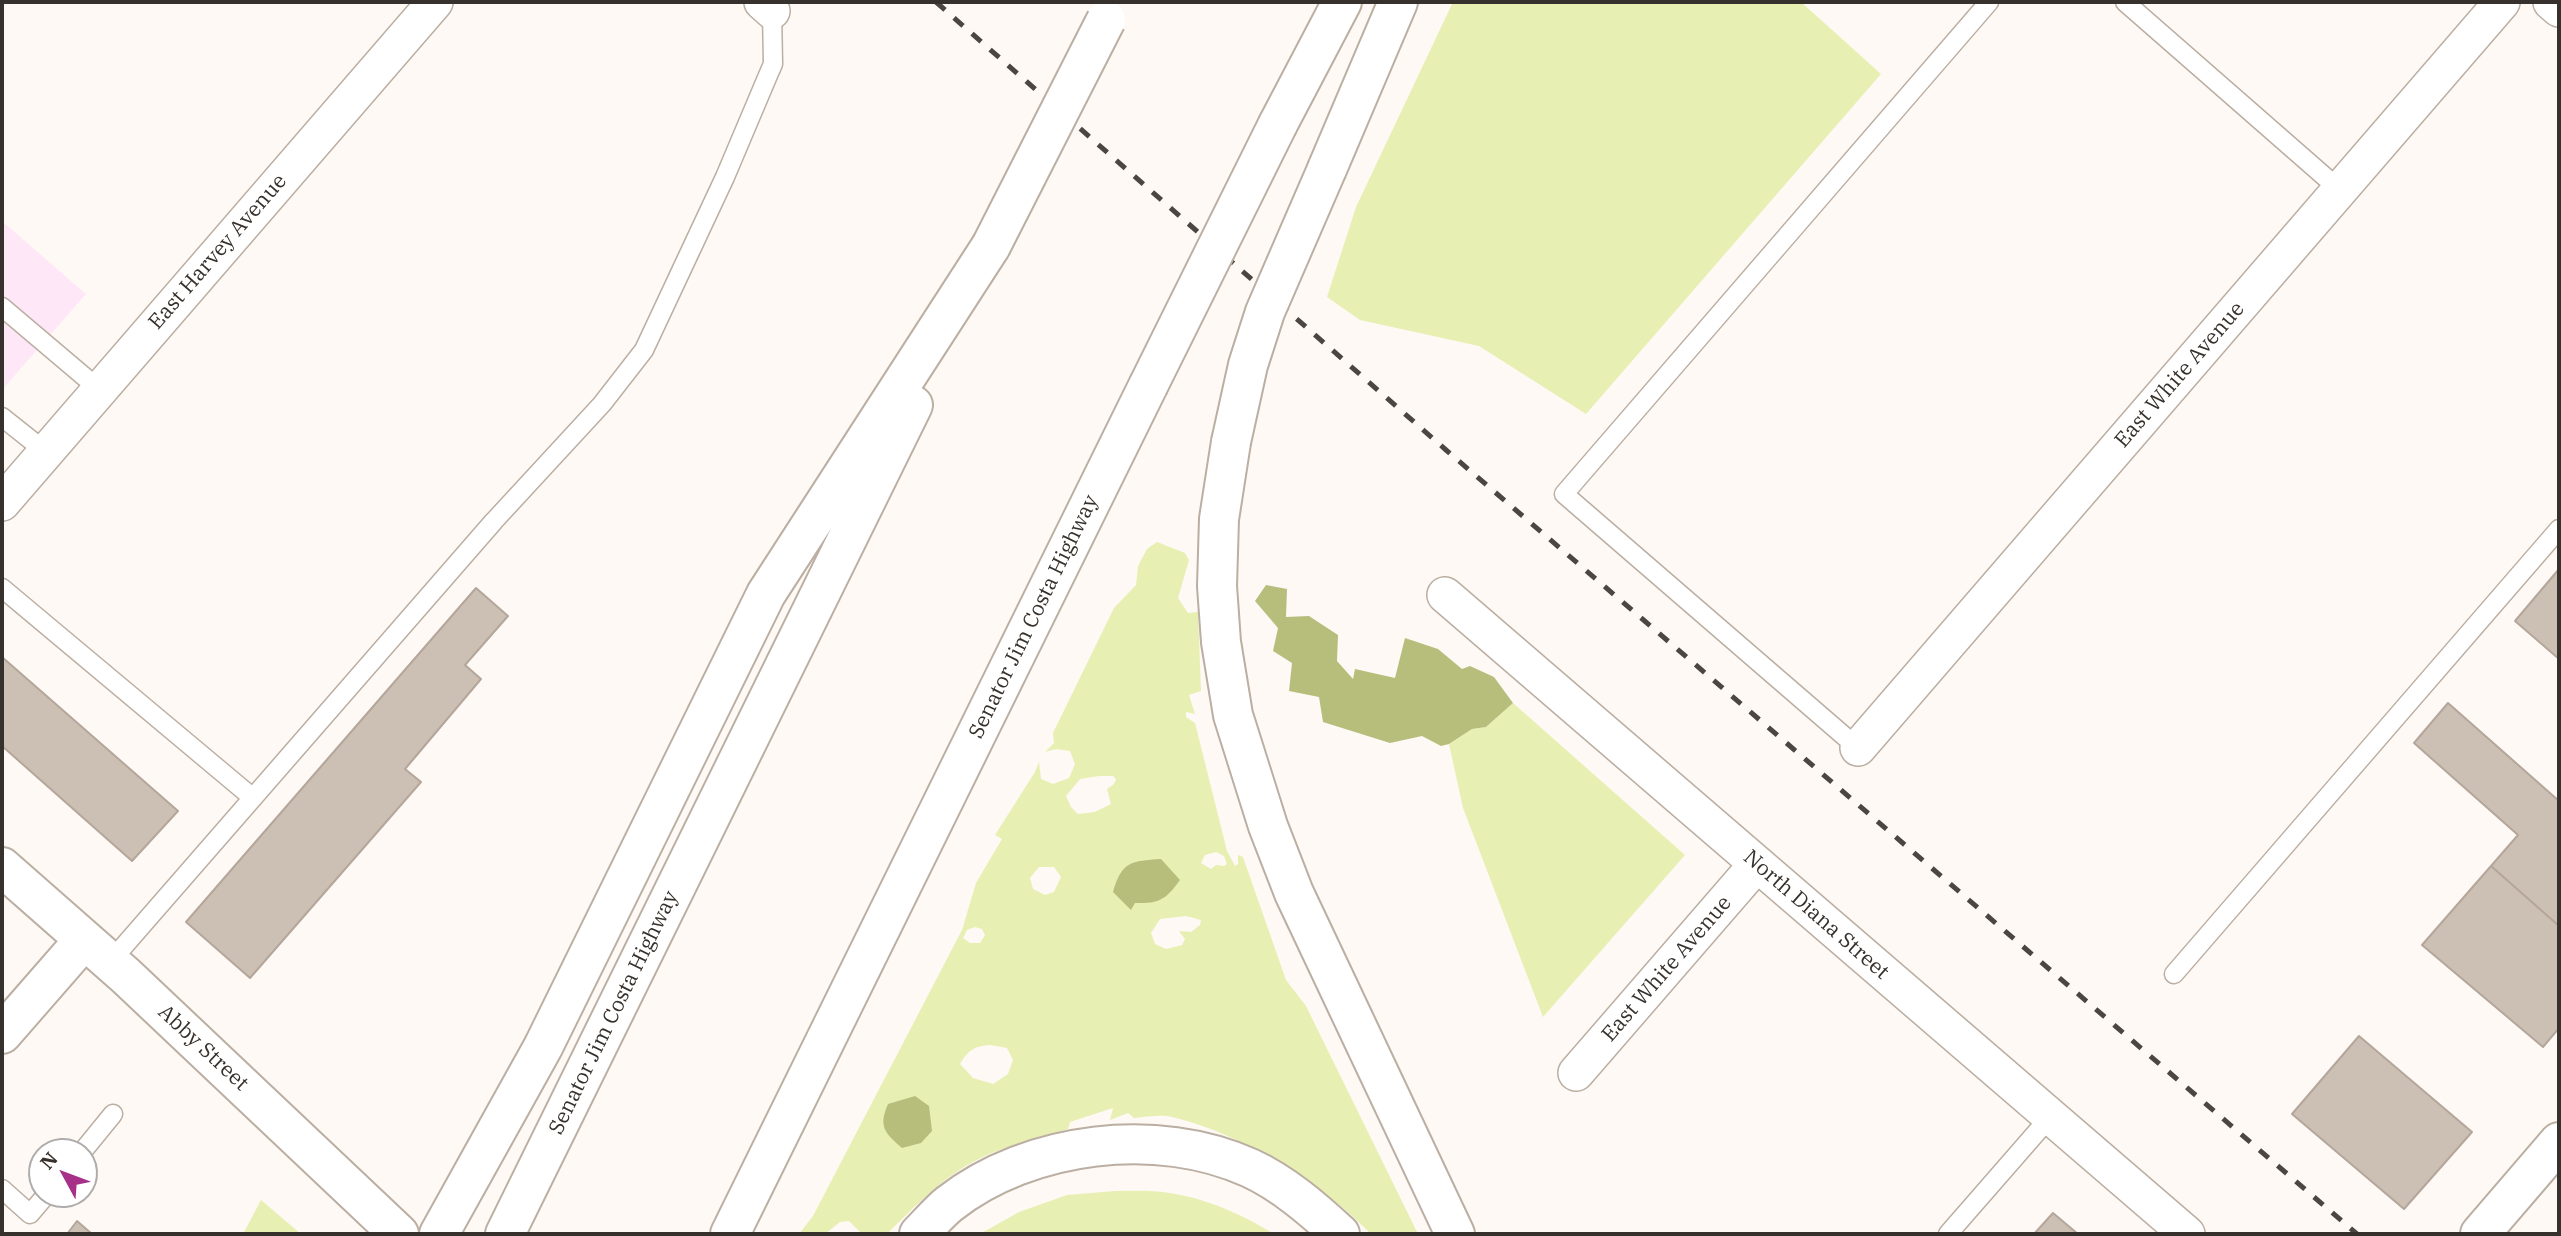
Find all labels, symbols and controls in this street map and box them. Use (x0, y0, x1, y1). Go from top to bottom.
street label: East Harvey Avenue (144, 169, 292, 335)
street label: East White Avenue (2110, 297, 2250, 453)
street label: Senator Jim Costa Highway (964, 491, 1104, 743)
street label: North Diana Street (1738, 845, 1894, 985)
street label: Senator Jim Costa Highway (544, 887, 684, 1139)
street label: East White Avenue (1597, 891, 1737, 1047)
street label: Abby Street (153, 1000, 253, 1096)
north arrow (28, 1138, 98, 1208)
text: N (35, 1147, 63, 1174)

